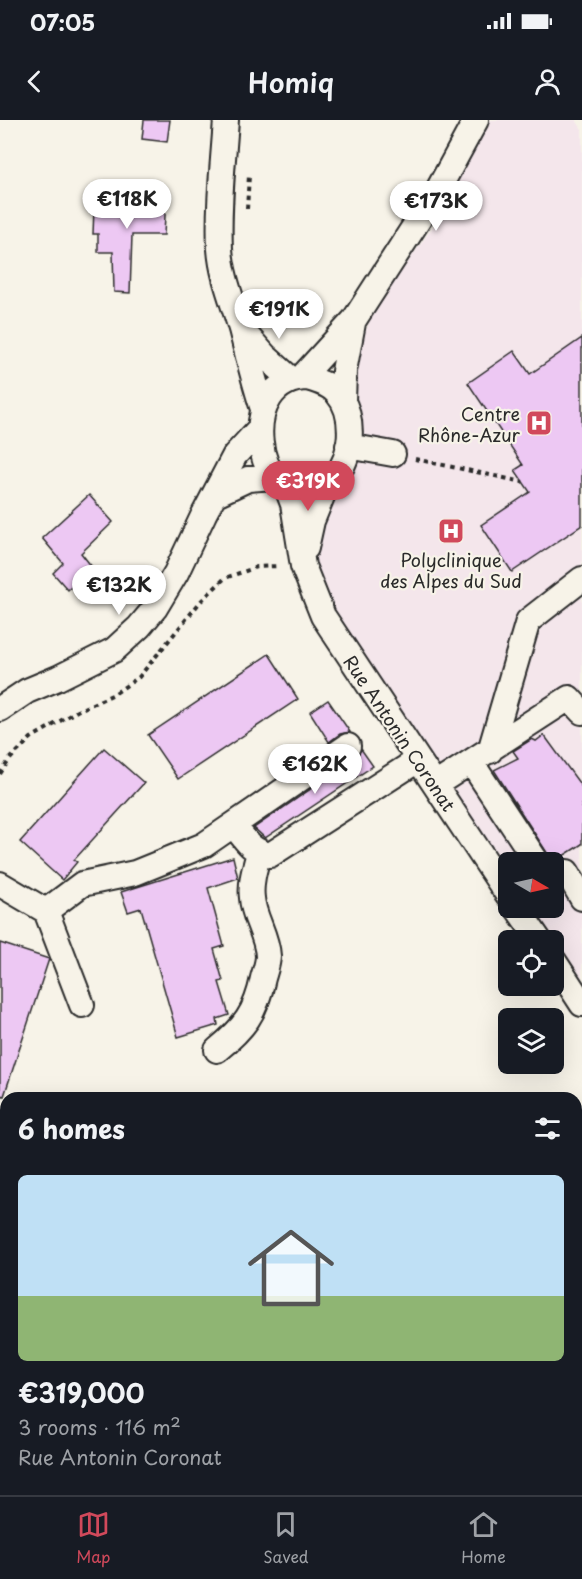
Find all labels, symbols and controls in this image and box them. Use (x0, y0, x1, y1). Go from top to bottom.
text: 07:05 (30, 5, 95, 38)
text: Homiq (248, 61, 334, 102)
icon: back (18, 65, 51, 98)
icon: person (531, 65, 564, 98)
pin: €118K (85, 179, 169, 230)
pin: €173K (394, 181, 478, 232)
text: €118K (96, 183, 158, 213)
text: €173K (404, 185, 468, 215)
pin: €191K (237, 289, 321, 340)
text: €191K (248, 293, 310, 323)
place label: Centre Rhône-Azur (418, 400, 521, 448)
hospital icon: Centre Rhône-Azur (524, 408, 554, 438)
pin: €319K (266, 461, 350, 512)
text: €319K (276, 465, 340, 495)
hospital icon: Polyclinique des Alpes du Sud (436, 516, 466, 546)
place label: Polyclinique des Alpes du Sud (380, 546, 522, 594)
pin: €132K (77, 565, 161, 616)
text: €132K (86, 569, 152, 599)
street label: Rue Antonin Coronat (338, 649, 462, 817)
pin: €162K (273, 744, 357, 795)
text: €162K (282, 748, 348, 778)
north arrow (498, 852, 564, 918)
map controls (498, 852, 564, 1074)
button: locate (498, 930, 564, 996)
button: layers (498, 1008, 564, 1074)
text: 6 homes (18, 1109, 125, 1148)
icon: filters (531, 1112, 564, 1145)
icon: home (237, 1214, 345, 1322)
text: €319,000 (18, 1373, 144, 1412)
text: 3 rooms · 116 m² (18, 1412, 181, 1442)
text: Rue Antonin Coronat (18, 1442, 222, 1472)
tab: Map (76, 1508, 111, 1568)
tab: Saved (263, 1508, 309, 1568)
tab: Home (461, 1508, 506, 1568)

